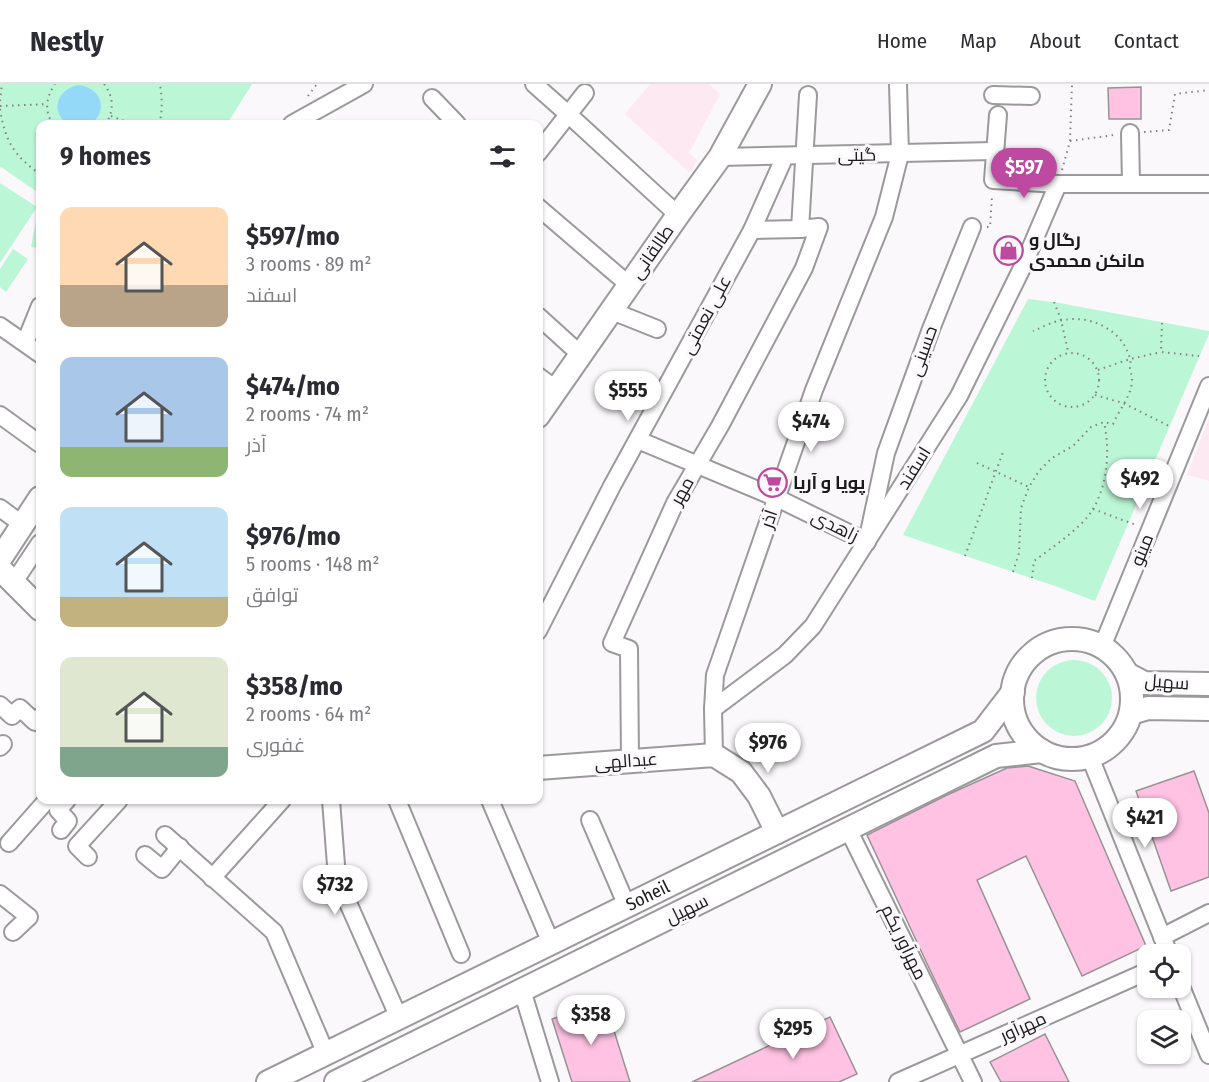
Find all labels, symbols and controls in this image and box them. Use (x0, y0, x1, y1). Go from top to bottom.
text: Nestly (30, 25, 104, 58)
text: Home (877, 28, 927, 54)
text: Map (960, 28, 997, 54)
text: About (1030, 28, 1081, 54)
text: Contact (1114, 28, 1179, 54)
icon: filters (486, 140, 519, 173)
text: 9 homes (60, 141, 151, 172)
street label: گیتی (837, 144, 877, 166)
pin: $597 (988, 148, 1060, 199)
text: $597 (1005, 155, 1043, 179)
text: $597/mo (246, 221, 340, 252)
street label: طالقانی (625, 221, 679, 283)
place label: رگال و مانکن محمدی (1029, 229, 1145, 272)
icon: home (108, 231, 180, 303)
shop icon: رگال و مانکن محمدی (992, 234, 1024, 266)
text: 3 rooms · 89 m² (246, 252, 371, 276)
street label: علی نعمتی (676, 272, 736, 358)
text: اسفند (246, 283, 297, 307)
street label: حسینی (904, 323, 942, 379)
text: $474/mo (246, 371, 340, 402)
pin: $555 (592, 371, 664, 422)
text: $555 (608, 378, 648, 402)
icon: home (108, 381, 180, 453)
text: 2 rooms · 74 m² (246, 402, 369, 426)
pin: $474 (775, 402, 847, 453)
text: $474 (792, 409, 830, 433)
text: آذر (246, 433, 266, 457)
street label: اسفند (892, 443, 936, 493)
pin: $492 (1104, 459, 1176, 510)
text: $492 (1120, 466, 1160, 490)
supermarket icon: پویا و آریا (756, 467, 788, 499)
place label: پویا و آریا (793, 472, 866, 495)
street label: مهر (665, 473, 699, 510)
street label: زاهدی (808, 505, 862, 547)
street label: آذر (755, 507, 782, 532)
text: $976/mo (246, 521, 341, 552)
icon: home (108, 531, 180, 603)
street label: مینو (1126, 531, 1158, 569)
text: 5 rooms · 148 m² (246, 552, 380, 576)
text: توافق (246, 583, 298, 607)
street label: سهیل (1144, 669, 1190, 695)
text: $358/mo (246, 671, 343, 702)
icon: home (108, 681, 180, 753)
text: 2 rooms · 64 m² (246, 702, 371, 726)
pin: $976 (732, 723, 804, 774)
text: $976 (749, 730, 787, 754)
text: غفوری (246, 733, 305, 757)
street label: عبدالهی (594, 748, 658, 774)
pin: $421 (1109, 798, 1181, 849)
text: $421 (1126, 805, 1164, 829)
pin: $732 (299, 865, 371, 916)
text: $732 (317, 872, 353, 896)
street label: Soheil (622, 875, 673, 916)
street label: سهیل (662, 889, 712, 929)
street label: مهرآور یکم (875, 901, 932, 984)
map controls (1137, 944, 1191, 1064)
button: locate (1137, 944, 1191, 998)
pin: $358 (555, 995, 627, 1046)
text: $358 (571, 1002, 611, 1026)
street label: مهرآور (996, 1007, 1050, 1047)
pin: $295 (757, 1009, 829, 1060)
button: layers (1137, 1010, 1191, 1064)
text: $295 (773, 1016, 813, 1040)

